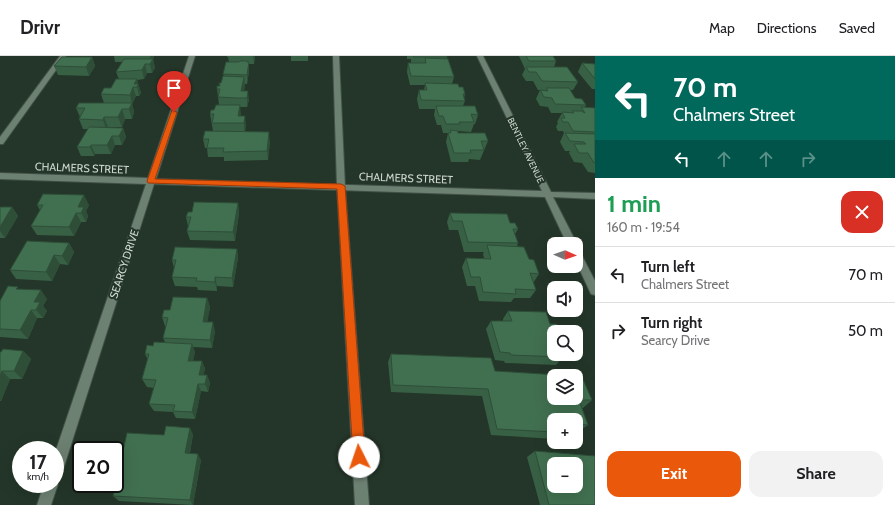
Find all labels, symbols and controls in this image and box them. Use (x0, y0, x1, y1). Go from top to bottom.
text: Drivr (20, 16, 60, 39)
text: Map (709, 19, 735, 37)
text: Directions (757, 19, 817, 37)
text: Saved (839, 19, 875, 37)
text: 70 m (673, 70, 737, 104)
pin (157, 71, 191, 112)
icon: left (607, 72, 659, 124)
icon: arrive (163, 77, 185, 99)
text: Chalmers Street (673, 104, 795, 126)
street label: BENTLEY AVENUE (505, 115, 547, 185)
icon: left (671, 148, 693, 170)
icon: ahead (713, 148, 735, 170)
icon: ahead (755, 148, 777, 170)
icon: right (797, 148, 819, 170)
street label: CHALMERS STREET (35, 159, 130, 177)
street label: CHALMERS STREET (359, 169, 454, 187)
text: 1 min (607, 189, 661, 218)
button: close (841, 191, 883, 233)
text: 160 m · 19:54 (607, 219, 680, 235)
street label: SEARCY DRIVE (106, 228, 142, 300)
north arrow (547, 237, 583, 273)
map controls (547, 237, 583, 493)
text: Turn left (641, 258, 695, 276)
icon: left (607, 264, 629, 286)
text: 70 m (849, 266, 883, 284)
text: Chalmers Street (641, 276, 729, 292)
button: sound (547, 281, 583, 317)
text: Turn right (641, 314, 702, 332)
icon: right (607, 320, 629, 342)
text: 50 m (848, 322, 883, 340)
button: search (547, 325, 583, 361)
text: Searcy Drive (641, 332, 710, 348)
button: layers (547, 369, 583, 405)
button: + (547, 413, 583, 449)
position arrow (338, 436, 380, 478)
speed limit sign: 20 (72, 441, 124, 493)
text: 17 (29, 450, 47, 474)
button: Exit (607, 451, 741, 497)
button: Share (749, 451, 883, 497)
button: − (547, 457, 583, 493)
text: km/h (27, 470, 49, 483)

